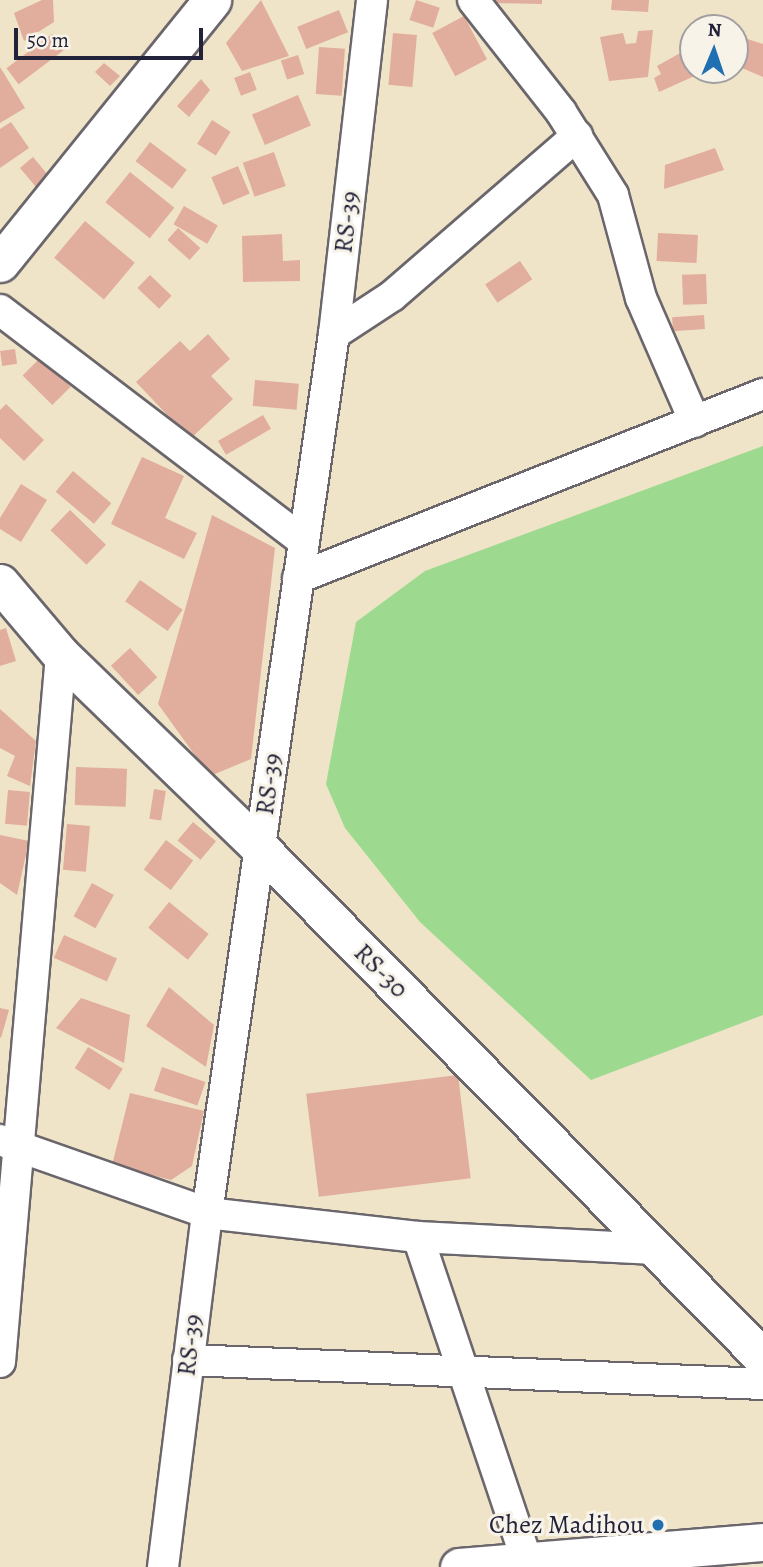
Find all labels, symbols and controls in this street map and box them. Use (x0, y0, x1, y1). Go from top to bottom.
scale bar (18, 14, 206, 58)
north arrow (679, 14, 749, 84)
text: N (707, 17, 722, 43)
text: 50 m (27, 26, 69, 54)
street label: RS-39 (328, 189, 366, 255)
street label: RS-39 (249, 751, 289, 817)
street label: RS-30 (347, 937, 415, 1005)
street label: RS-39 (171, 1312, 209, 1378)
place label: Chez Madihou (489, 1509, 644, 1541)
marker: Chez Madihou (650, 1517, 666, 1533)

